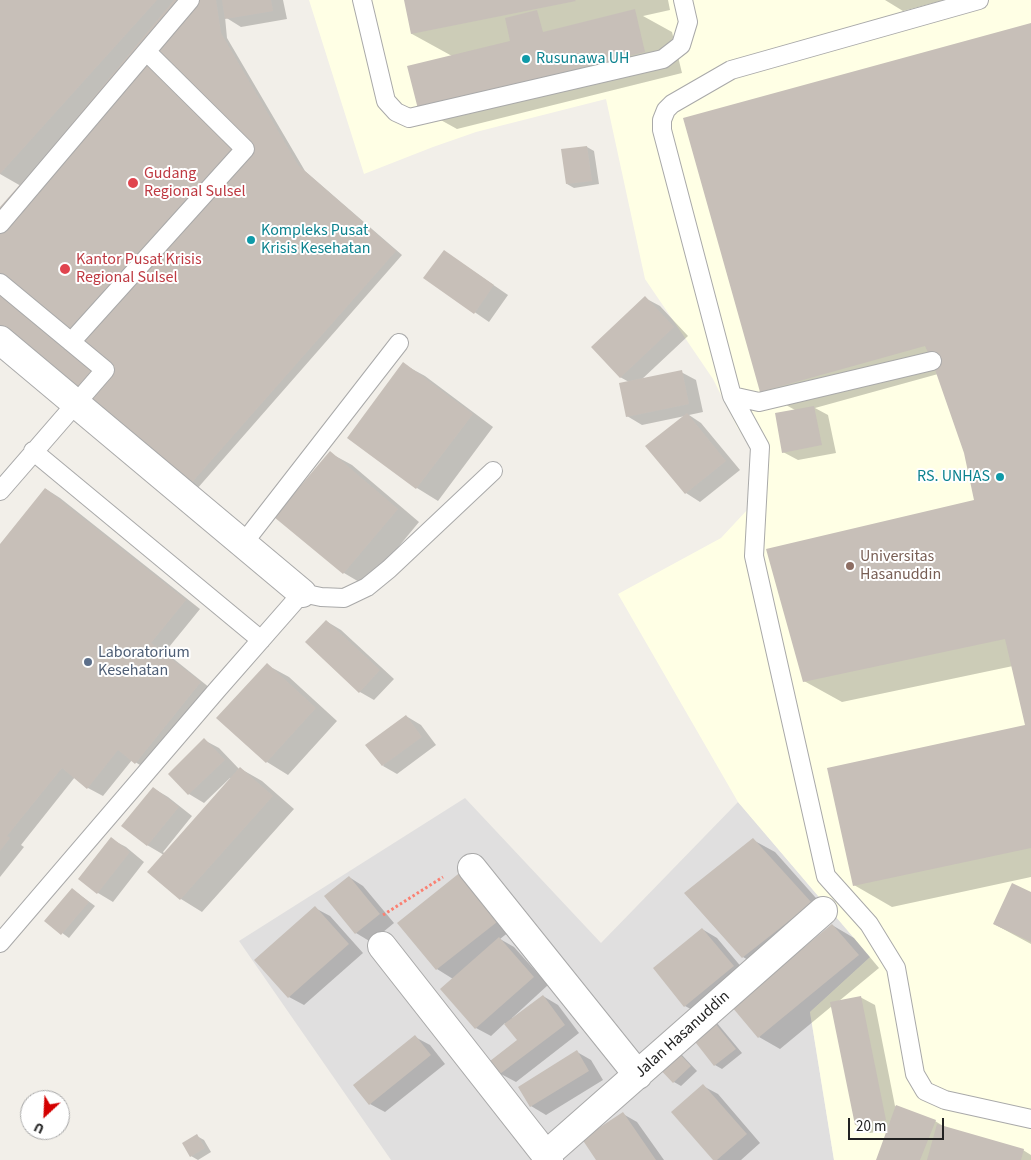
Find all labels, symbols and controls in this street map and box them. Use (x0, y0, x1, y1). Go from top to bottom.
place label: Rusunawa UH (536, 49, 629, 69)
marker: Rusunawa UH (520, 53, 532, 65)
place label: Gudang Regional Sulsel (144, 164, 246, 202)
marker: Gudang Regional Sulsel (126, 176, 140, 190)
place label: Kompleks Pusat Krisis Kesehatan (261, 221, 370, 259)
marker: Kompleks Pusat Krisis Kesehatan (245, 234, 257, 246)
place label: Kantor Pusat Krisis Regional Sulsel (76, 250, 202, 288)
marker: Kantor Pusat Krisis Regional Sulsel (58, 262, 72, 276)
place label: RS. UNHAS (917, 467, 990, 487)
marker: RS. UNHAS (994, 471, 1006, 483)
place label: Universitas Hasanuddin (860, 547, 941, 585)
marker: Universitas Hasanuddin (844, 560, 856, 572)
place label: Laboratorium Kesehatan (98, 643, 190, 681)
marker: Laboratorium Kesehatan (82, 656, 94, 668)
street label: Jalan Hasanuddin (632, 987, 734, 1083)
north arrow (20, 1090, 70, 1140)
scale bar (851, 1108, 947, 1140)
text: 20 m (856, 1116, 886, 1137)
text: U (31, 1117, 48, 1139)

